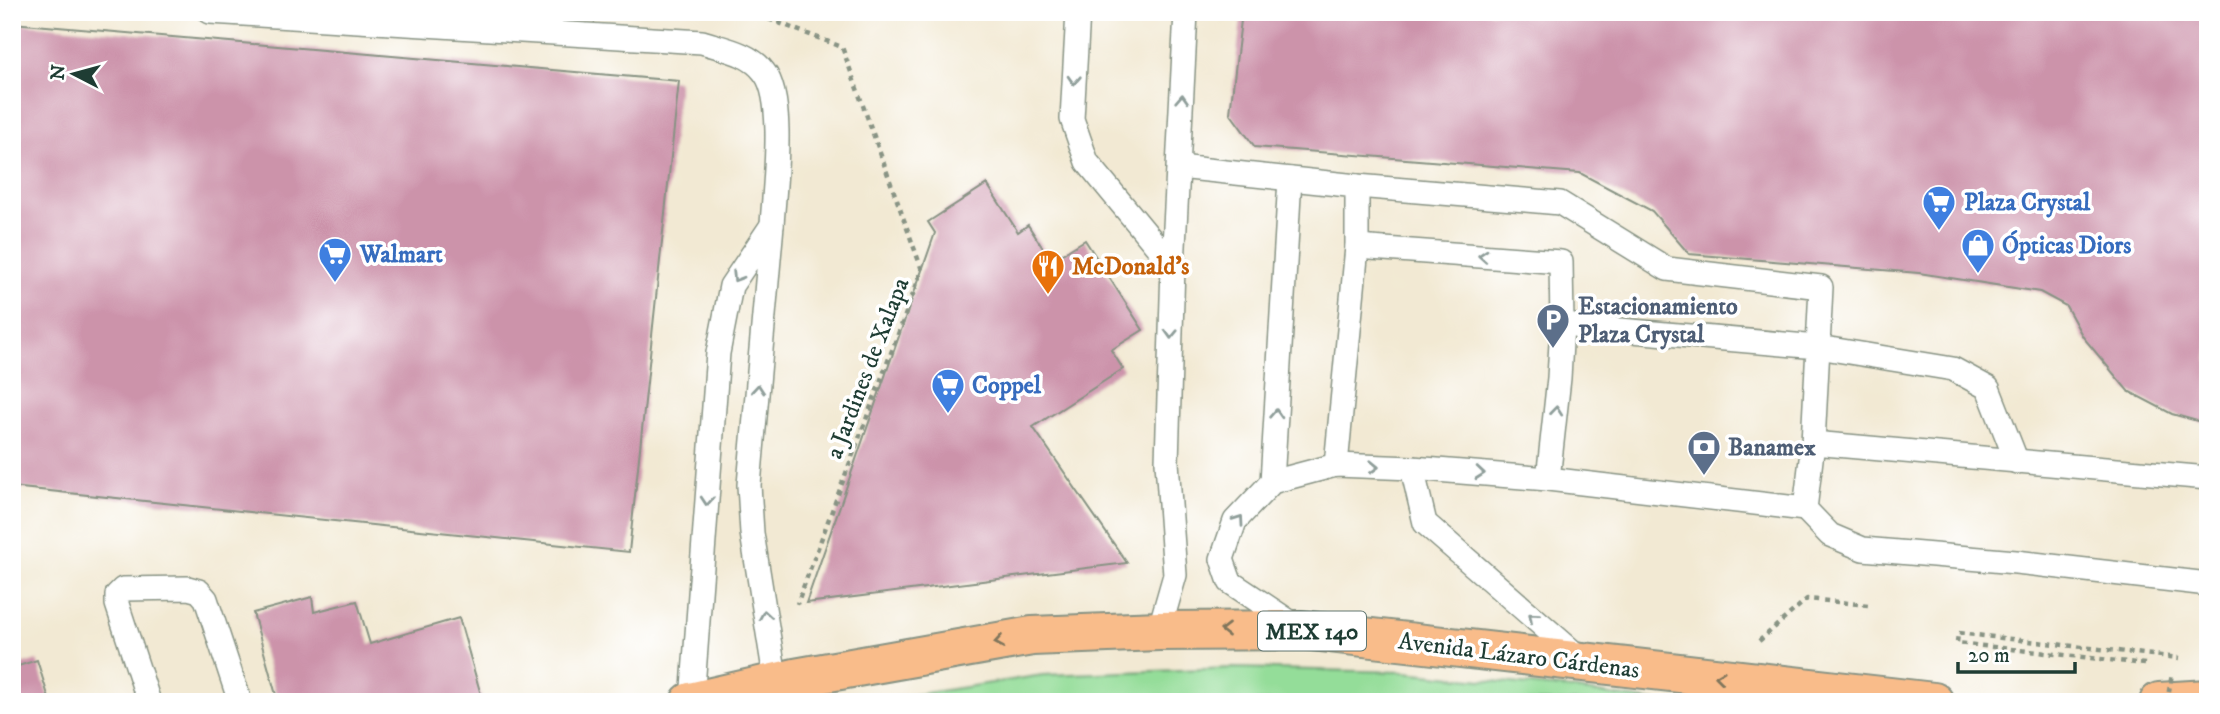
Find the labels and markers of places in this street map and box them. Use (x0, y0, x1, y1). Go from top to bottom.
supermarket icon: Plaza Crystal (1920, 183, 1958, 232)
place label: Plaza Crystal (1964, 188, 2091, 218)
shop icon: Ópticas Diors (1959, 226, 1997, 275)
place label: Ópticas Diors (2002, 230, 2131, 261)
supermarket icon: Walmart (316, 235, 354, 284)
place label: Walmart (359, 240, 443, 270)
restaurant icon: McDonald's (1029, 247, 1067, 296)
place label: McDonald's (1072, 252, 1189, 282)
place label: Estacionamiento Plaza Crystal (1578, 292, 1738, 350)
parking icon: Estacionamiento Plaza Crystal (1534, 301, 1572, 350)
supermarket icon: Coppel (929, 366, 967, 415)
place label: Coppel (972, 371, 1042, 401)
bank icon: Banamex (1685, 428, 1723, 477)
place label: Banamex (1728, 433, 1816, 463)

